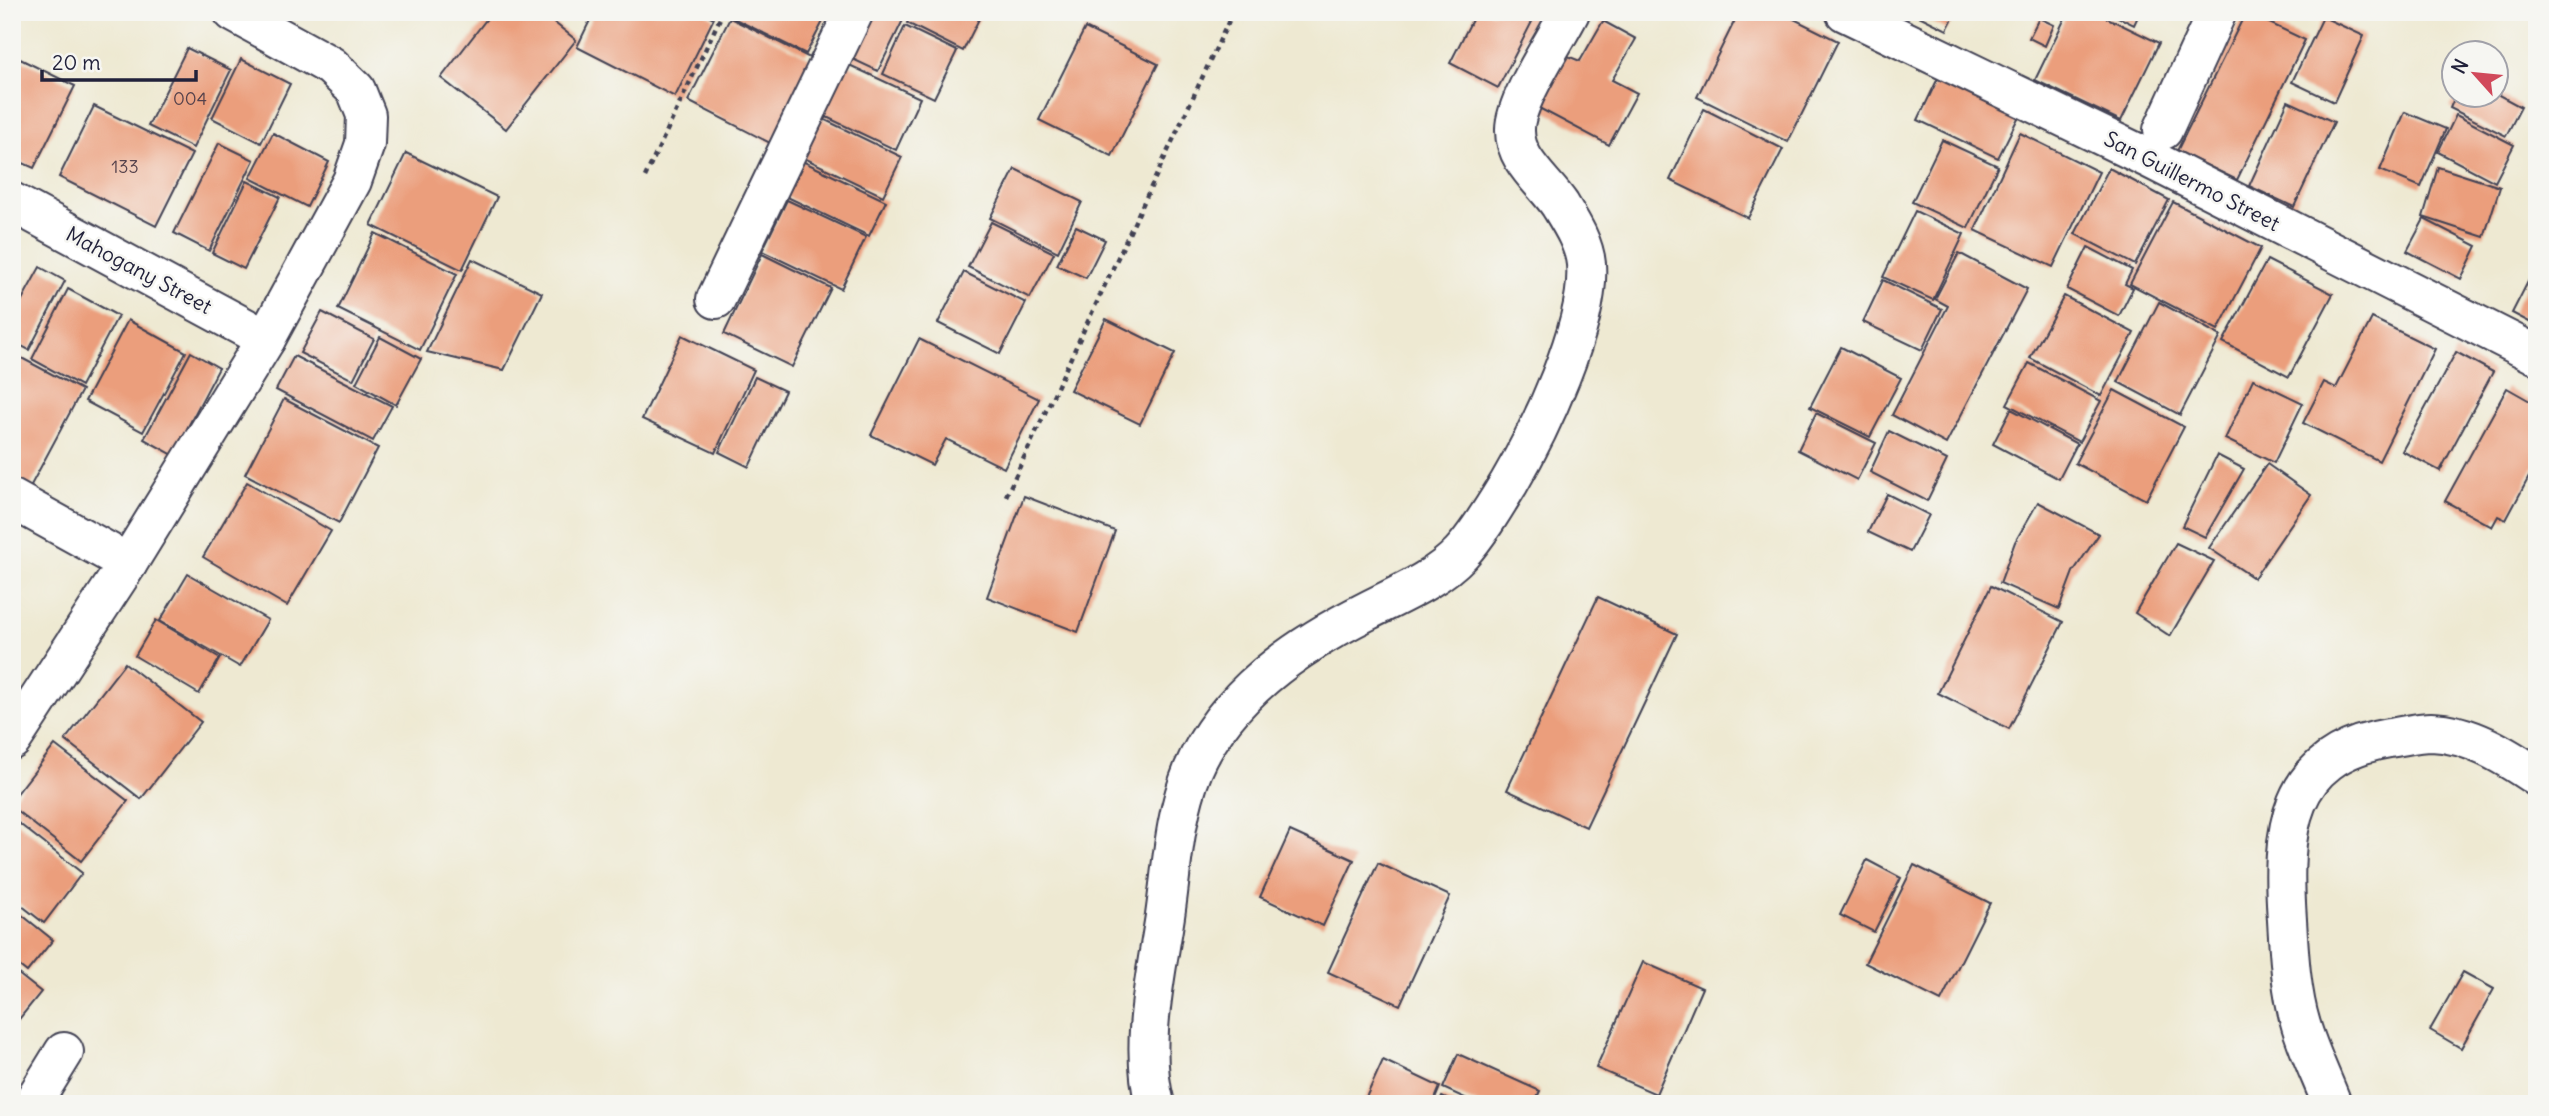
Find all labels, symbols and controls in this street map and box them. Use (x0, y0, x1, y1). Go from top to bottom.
scale bar (42, 38, 196, 82)
north arrow (2440, 38, 2510, 108)
text: 20 m (52, 49, 101, 76)
text: N (2446, 55, 2474, 78)
house number: 004 (173, 87, 207, 110)
street label: San Guillermo Street (2100, 125, 2284, 237)
house number: 133 (111, 155, 139, 178)
street label: Mahogany Street (61, 220, 217, 320)

